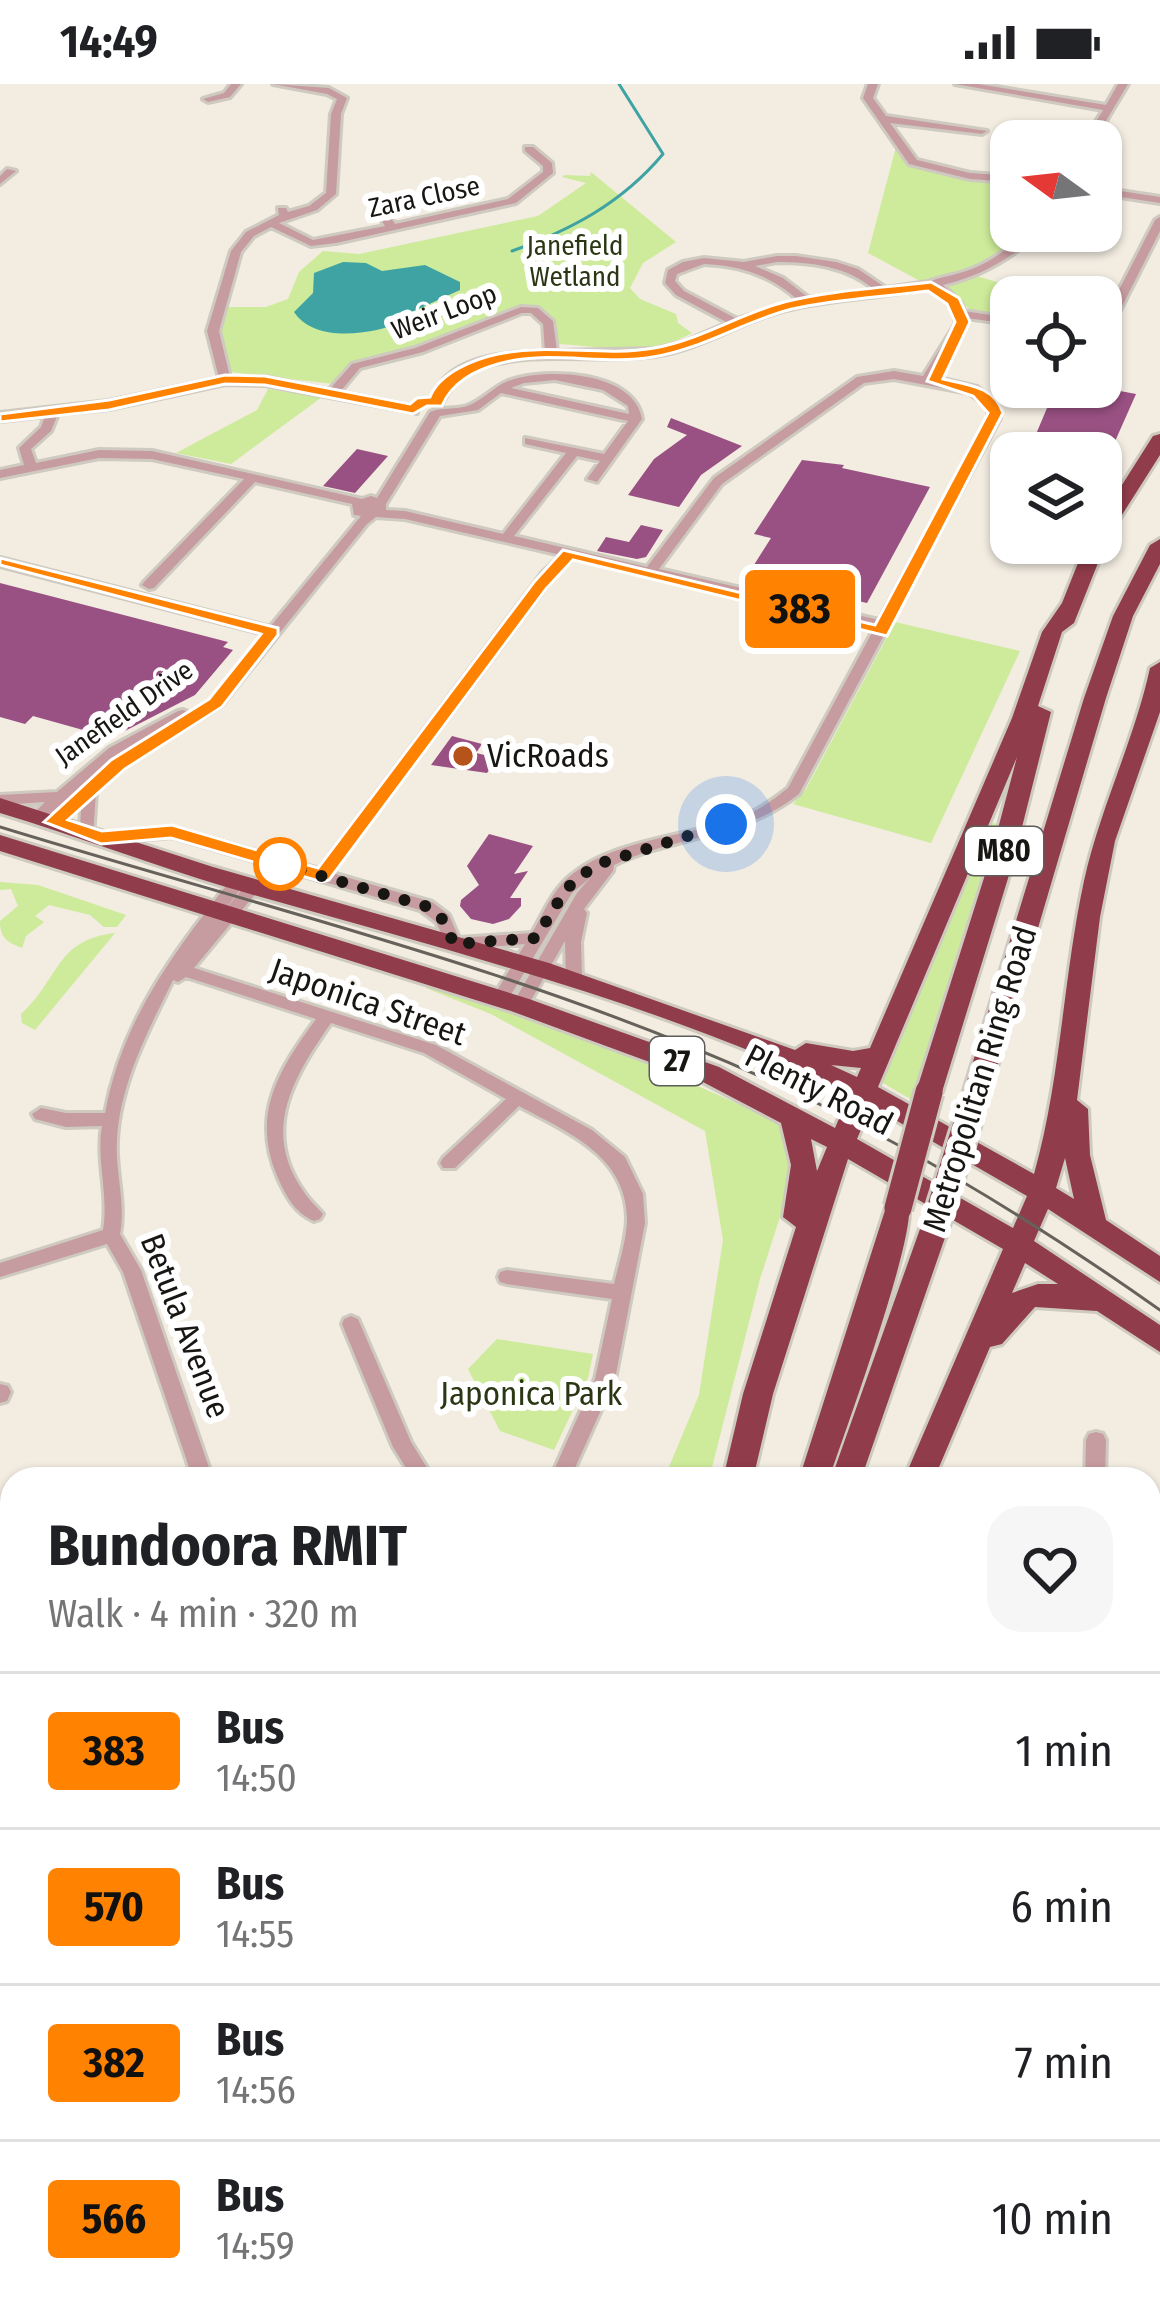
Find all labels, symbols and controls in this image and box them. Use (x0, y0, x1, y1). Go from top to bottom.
text: 14:49 (60, 15, 158, 69)
north arrow (990, 120, 1122, 252)
map controls (990, 120, 1122, 564)
street label: Zara Close (365, 170, 483, 224)
park label: Janefield Wetland (526, 230, 624, 293)
button: locate (990, 276, 1122, 408)
street label: Weir Loop (387, 277, 501, 347)
button: layers (990, 432, 1122, 564)
line badge: 383 (731, 570, 869, 648)
text: 383 (769, 584, 831, 634)
street label: Janefield Drive (49, 654, 199, 772)
place label: VicRoads (487, 736, 609, 776)
marker: VicRoads (450, 743, 476, 769)
your location (696, 794, 756, 854)
road number: M80 (965, 827, 1043, 875)
unlabelled marker (255, 839, 305, 889)
street label: Metropolitan Ring Road (914, 921, 1046, 1237)
street label: Japonica Street (265, 950, 471, 1054)
street label: Plenty Road (738, 1036, 900, 1144)
road number: 27 (650, 1037, 704, 1085)
street label: Betula Avenue (132, 1228, 238, 1424)
park label: Japonica Park (440, 1374, 623, 1414)
button: heart (987, 1506, 1113, 1632)
text: Bundoora RMIT (48, 1512, 407, 1580)
text: Walk · 4 min · 320 m (48, 1591, 359, 1637)
text: Bus (216, 1701, 284, 1755)
text: 1 min (1015, 1724, 1113, 1778)
text: 383 (83, 1726, 145, 1776)
text: 14:50 (216, 1755, 297, 1801)
text: Bus (216, 1857, 284, 1911)
text: 6 min (1010, 1880, 1113, 1934)
text: 570 (84, 1882, 144, 1932)
text: 14:55 (216, 1911, 294, 1957)
text: Bus (216, 2013, 284, 2067)
text: 7 min (1015, 2036, 1113, 2090)
text: 382 (83, 2038, 145, 2088)
text: 14:56 (216, 2067, 296, 2113)
text: Bus (216, 2169, 284, 2223)
text: 10 min (992, 2192, 1113, 2246)
text: 566 (82, 2194, 146, 2244)
text: 14:59 (216, 2223, 295, 2269)

